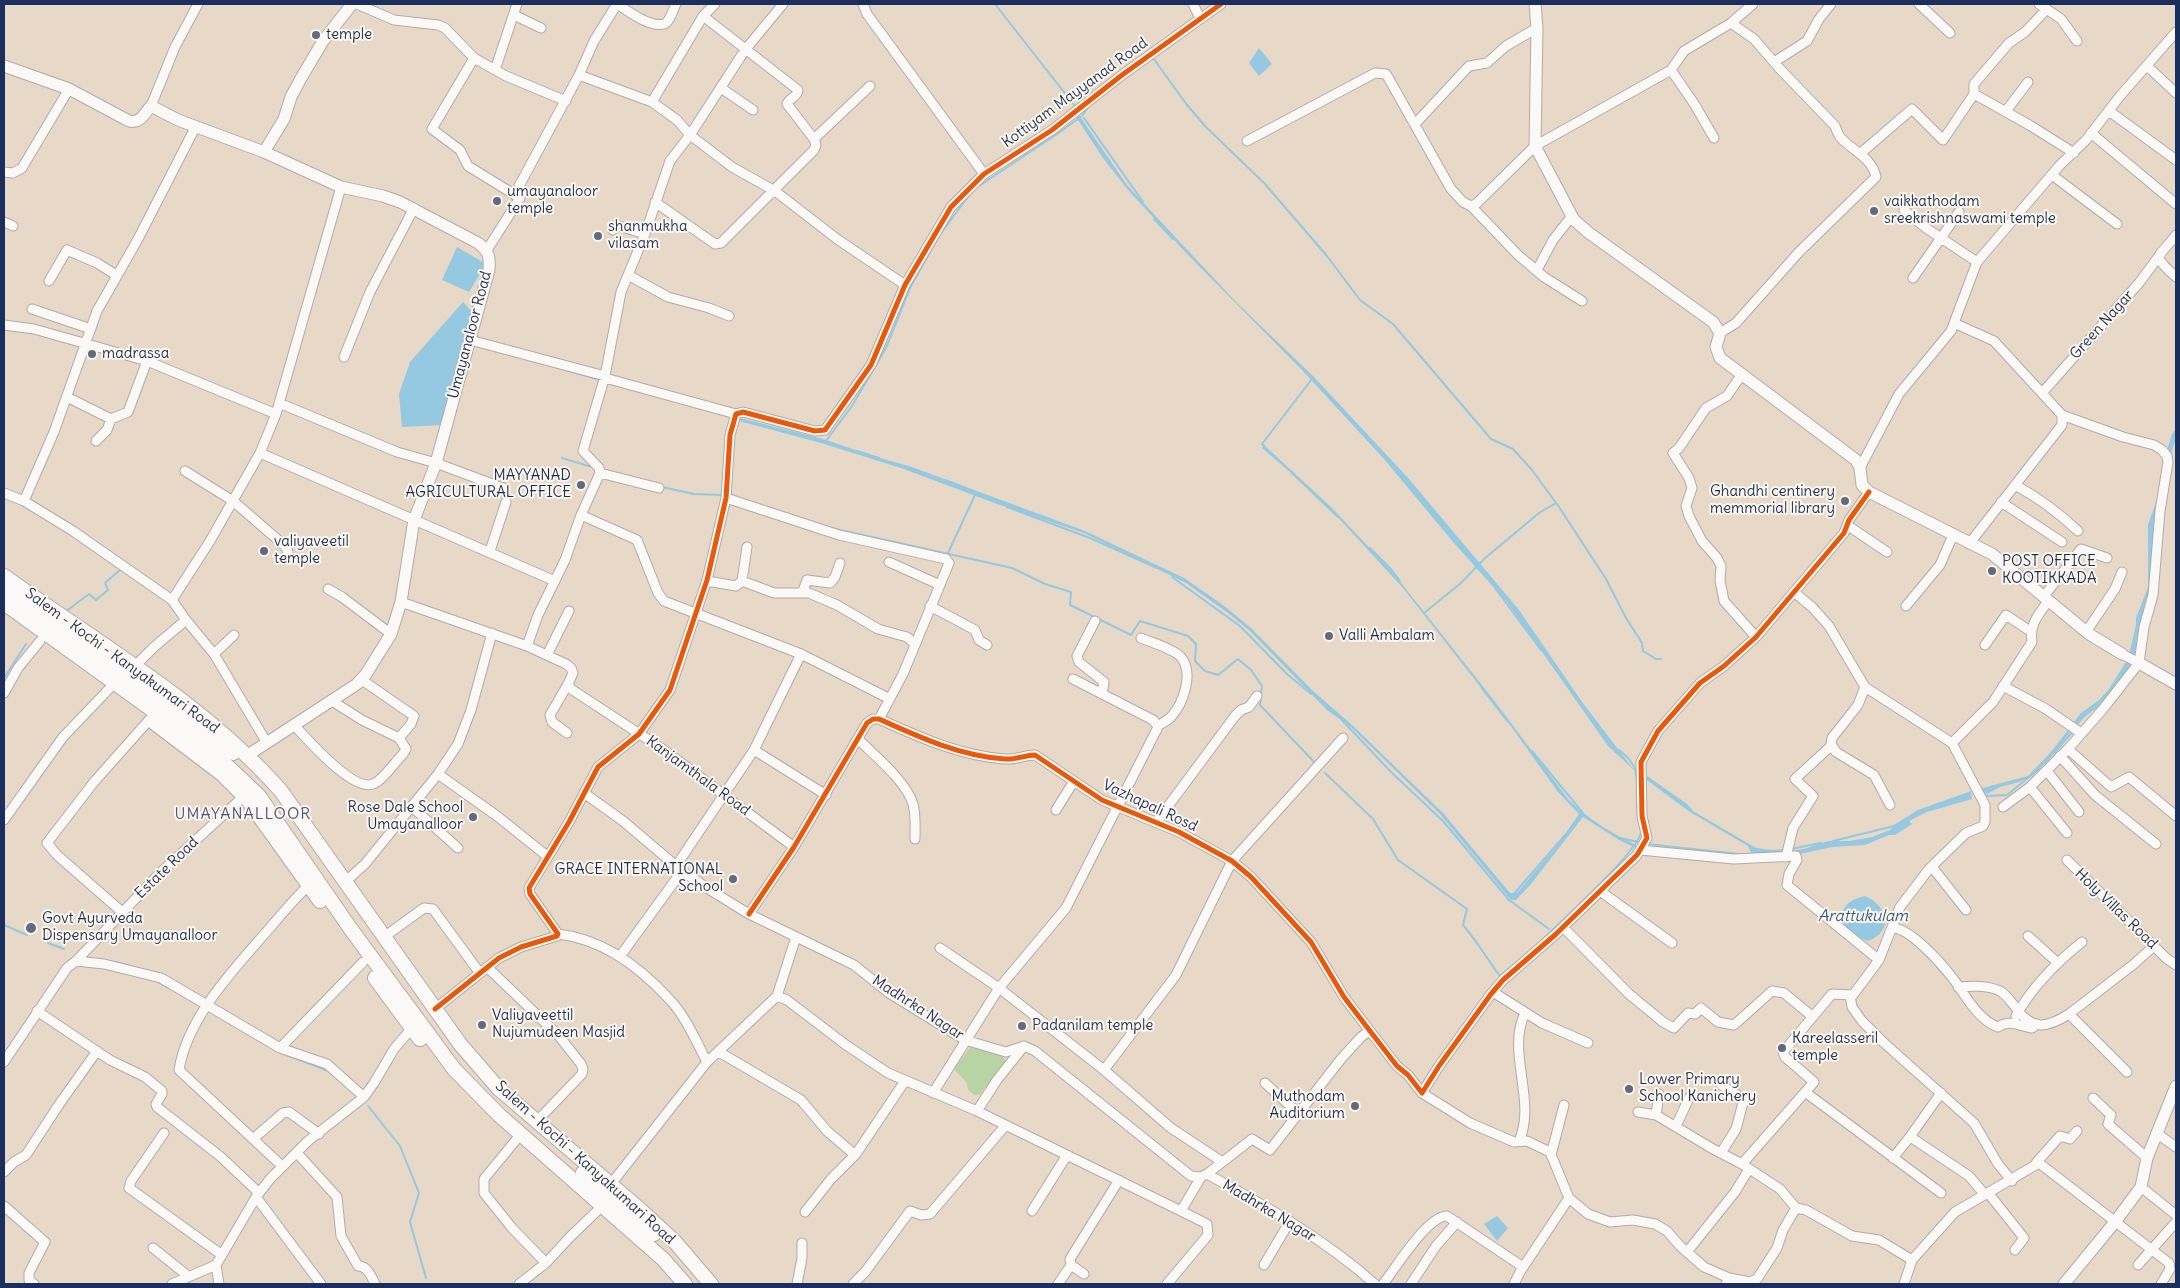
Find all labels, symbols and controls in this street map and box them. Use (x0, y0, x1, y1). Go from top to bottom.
place label: temple (326, 26, 372, 44)
marker: temple (310, 29, 322, 41)
street label: Kottiyam Mayyanad Road (999, 34, 1151, 152)
place label: umayanaloor temple (507, 183, 598, 218)
place label: vaikkathodam sreekrishnaswami temple (1884, 193, 2056, 228)
marker: umayanaloor temple (491, 195, 503, 207)
marker: vaikkathodam sreekrishnaswami temple (1868, 205, 1880, 217)
place label: shanmukha vilasam (608, 218, 687, 253)
marker: shanmukha vilasam (592, 230, 604, 242)
street label: Umayanaloor Road (444, 269, 496, 401)
street label: Green Nagar (2066, 287, 2138, 363)
place label: madrassa (102, 345, 169, 363)
marker: madrassa (86, 348, 98, 360)
place label: MAYYANAD AGRICULTURAL OFFICE (405, 467, 571, 502)
marker: MAYYANAD AGRICULTURAL OFFICE (575, 479, 587, 491)
place label: Ghandhi centinery memmorial library (1710, 483, 1835, 518)
marker: Ghandhi centinery memmorial library (1839, 495, 1851, 507)
place label: valiyaveetil temple (274, 533, 349, 568)
marker: valiyaveetil temple (258, 545, 270, 557)
place label: POST OFFICE KOOTIKKADA (2002, 553, 2097, 588)
marker: POST OFFICE KOOTIKKADA (1986, 565, 1998, 577)
street label: Salem - Kochi - Kanyakumari Road (21, 584, 223, 738)
place label: Valli Ambalam (1339, 627, 1435, 645)
marker: Valli Ambalam (1323, 630, 1335, 642)
street label: Kanjamthala Road (642, 732, 754, 820)
street label: Vazhapali Rosd (1100, 776, 1200, 836)
place label: Rose Dale School Umayanalloor (348, 799, 463, 834)
district label: UMAYANALLOOR (173, 804, 313, 824)
marker: Rose Dale School Umayanalloor (467, 811, 479, 823)
street label: Estate Road (132, 833, 202, 903)
place label: GRACE INTERNATIONAL School (555, 861, 723, 896)
street label: Holy Villas Road (2071, 865, 2161, 953)
marker: GRACE INTERNATIONAL School (727, 873, 739, 885)
water label: Arattukulam (1818, 906, 1908, 926)
place label: Govt Ayurveda Dispensary Umayanalloor (42, 910, 218, 945)
marker: Govt Ayurveda Dispensary Umayanalloor (24, 921, 38, 935)
street label: Madhrka Nagar (869, 972, 967, 1044)
place label: Valiyaveettil Nujumudeen Masjid (492, 1007, 625, 1042)
place label: Padanilam temple (1032, 1017, 1153, 1035)
marker: Valiyaveettil Nujumudeen Masjid (476, 1019, 488, 1031)
marker: Padanilam temple (1016, 1020, 1028, 1032)
place label: Kareelasseril temple (1792, 1030, 1878, 1065)
marker: Kareelasseril temple (1776, 1042, 1788, 1054)
place label: Lower Primary School Kanichery (1639, 1071, 1756, 1106)
street label: Salem - Kochi - Kanyakumari Road (491, 1077, 679, 1249)
marker: Lower Primary School Kanichery (1623, 1083, 1635, 1095)
place label: Muthodam Auditorium (1270, 1088, 1345, 1123)
marker: Muthodam Auditorium (1349, 1100, 1361, 1112)
street label: Madhrka Nagar (1219, 1176, 1319, 1246)

